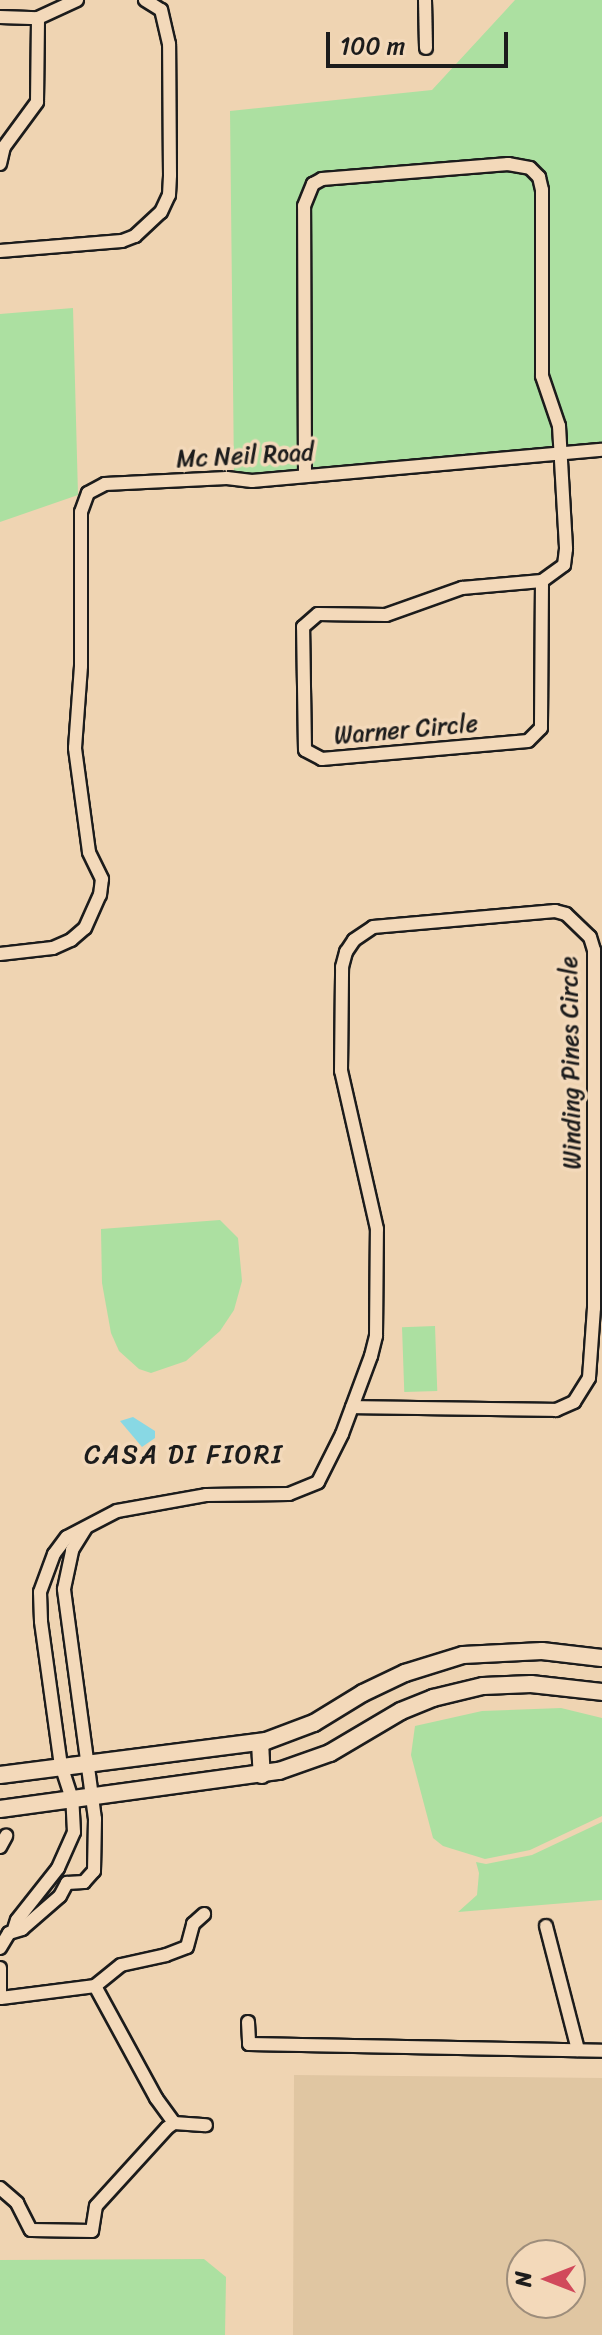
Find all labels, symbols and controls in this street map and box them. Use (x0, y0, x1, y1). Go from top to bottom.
scale bar (330, 16, 512, 66)
text: 100 m (340, 25, 405, 67)
street label: Mc Neil Road (175, 438, 315, 474)
street label: Warner Circle (333, 709, 479, 751)
street label: Winding Pines Circle (555, 955, 587, 1171)
district label: CASA DI FIORI (86, 1439, 282, 1471)
north arrow (506, 2239, 586, 2319)
text: N (504, 2271, 543, 2287)

